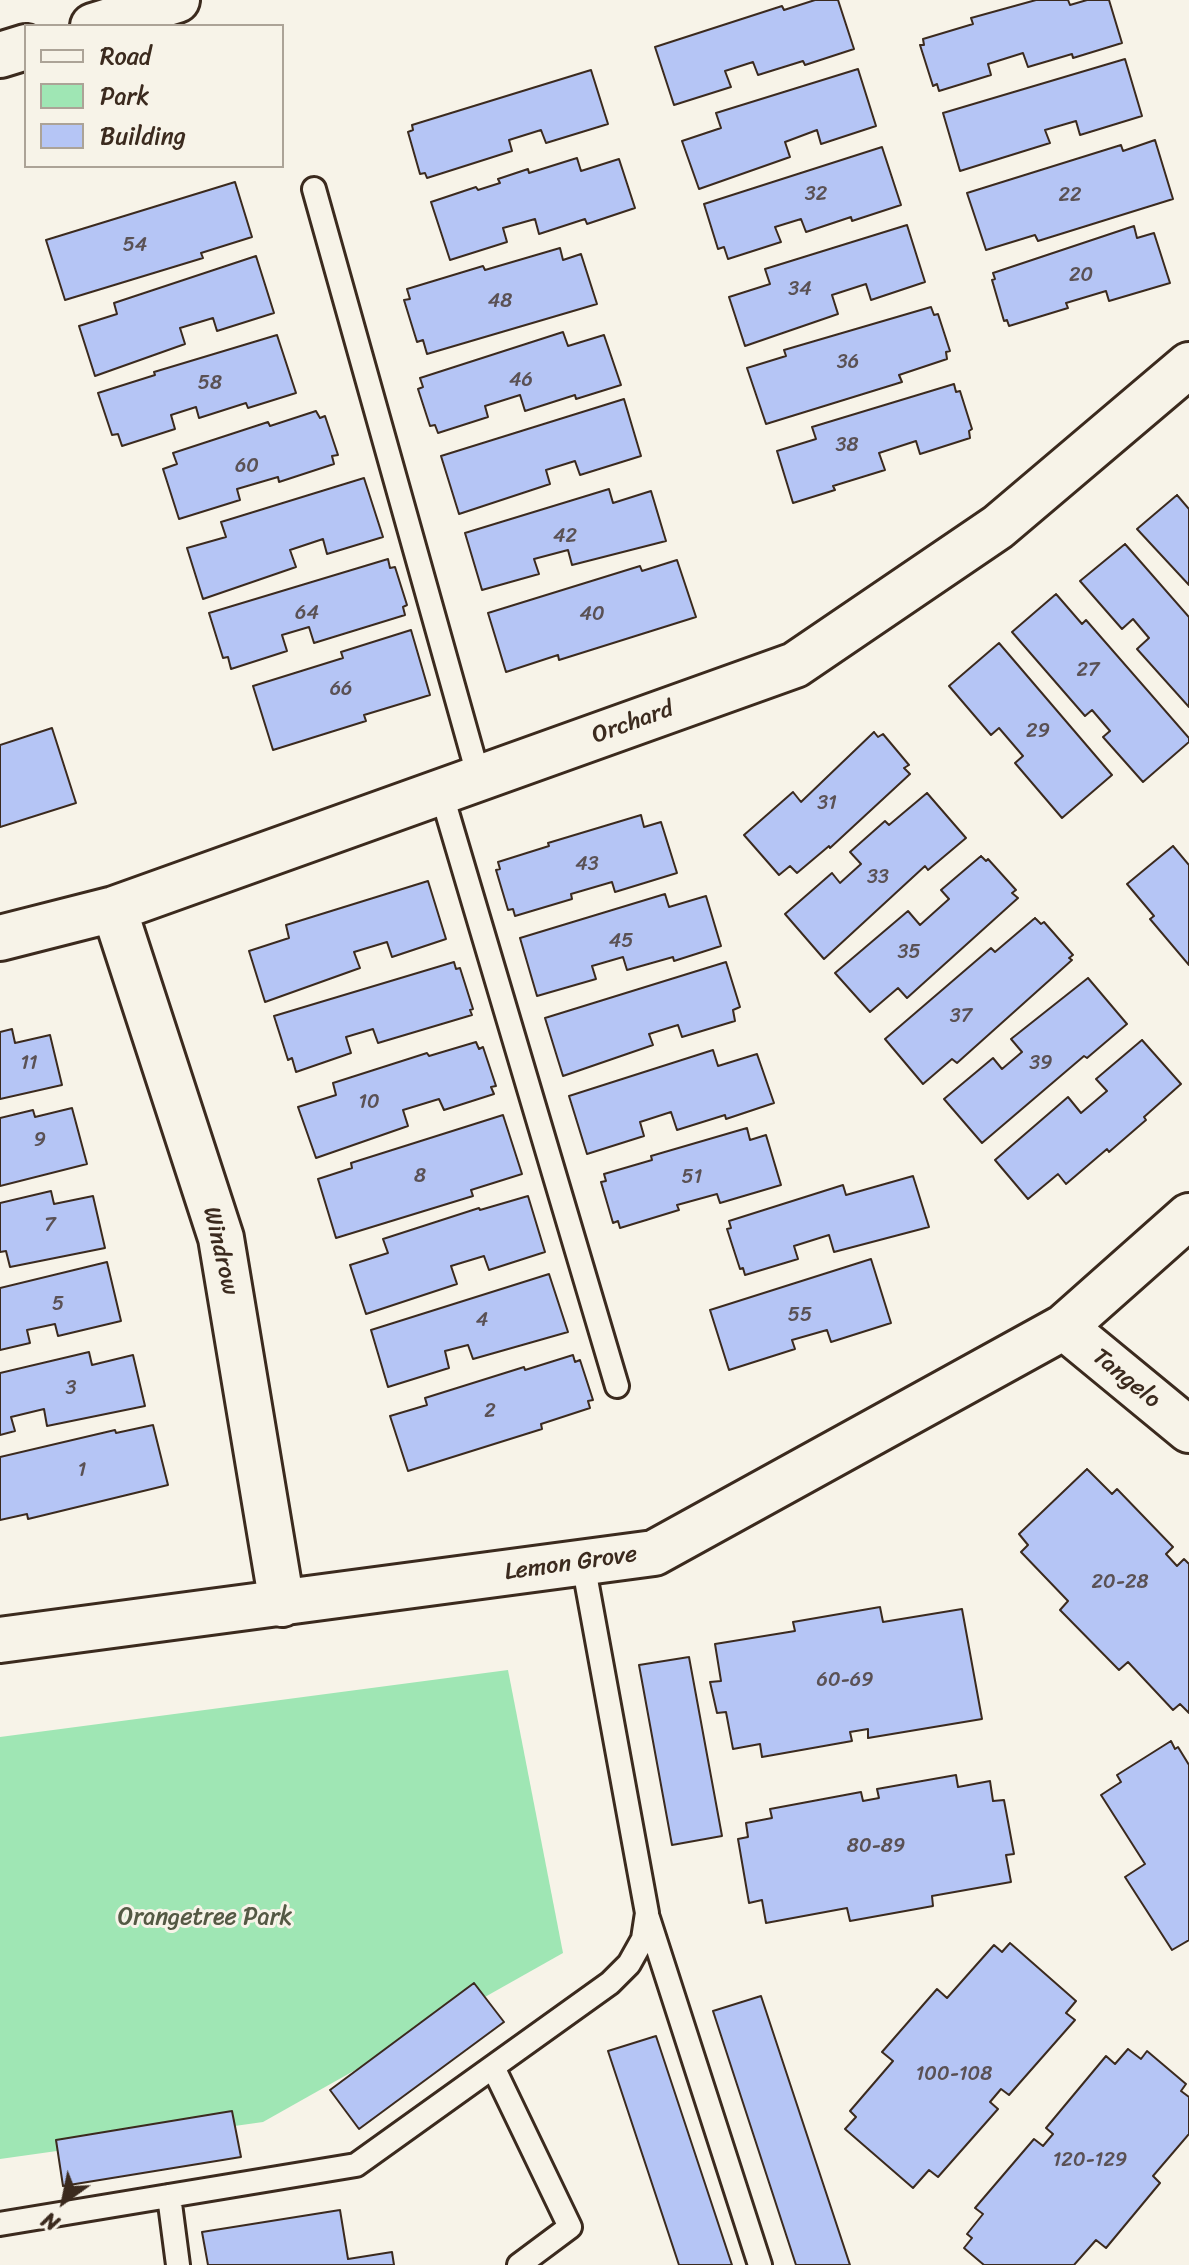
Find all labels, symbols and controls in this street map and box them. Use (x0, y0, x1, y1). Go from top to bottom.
legend (24, 24, 284, 168)
text: Road (100, 35, 151, 77)
text: Park (100, 75, 149, 117)
text: Building (100, 115, 186, 157)
house number: 32 (805, 183, 827, 207)
house number: 22 (1058, 184, 1082, 208)
house number: 54 (123, 234, 147, 258)
house number: 20 (1069, 264, 1093, 288)
house number: 34 (788, 278, 812, 302)
house number: 48 (488, 290, 512, 314)
house number: 36 (837, 351, 859, 375)
house number: 46 (509, 369, 533, 393)
house number: 58 (198, 372, 222, 396)
house number: 38 (835, 434, 859, 458)
house number: 60 (235, 455, 259, 479)
house number: 42 (553, 525, 577, 549)
house number: 64 (295, 602, 319, 626)
house number: 40 (579, 603, 605, 627)
house number: 27 (1077, 659, 1099, 683)
house number: 66 (330, 678, 352, 702)
street label: Orchard (588, 695, 678, 751)
house number: 29 (1026, 720, 1050, 744)
house number: 31 (817, 792, 837, 816)
house number: 43 (575, 853, 599, 877)
house number: 33 (867, 866, 889, 890)
house number: 45 (609, 930, 633, 954)
house number: 35 (897, 941, 921, 965)
house number: 37 (950, 1005, 972, 1029)
house number: 11 (20, 1052, 38, 1076)
house number: 39 (1029, 1052, 1053, 1076)
house number: 10 (358, 1091, 380, 1115)
house number: 9 (34, 1129, 46, 1153)
house number: 8 (414, 1165, 426, 1189)
house number: 51 (682, 1166, 702, 1190)
street label: Windrow (196, 1204, 244, 1298)
house number: 7 (44, 1214, 56, 1238)
house number: 5 (52, 1293, 64, 1317)
house number: 55 (788, 1304, 812, 1328)
house number: 4 (476, 1309, 488, 1333)
street label: Tangelo (1086, 1343, 1166, 1415)
house number: 3 (66, 1377, 76, 1401)
house number: 2 (484, 1400, 496, 1424)
house number: 1 (78, 1459, 86, 1483)
street label: Lemon Grove (503, 1540, 639, 1588)
house number: 20-28 (1091, 1571, 1149, 1595)
house number: 60-69 (817, 1669, 873, 1693)
house number: 80-89 (847, 1835, 905, 1859)
park label: Orangetree Park (118, 1904, 292, 1932)
house number: 100-108 (916, 2063, 992, 2087)
house number: 120-129 (1053, 2149, 1127, 2173)
north arrow (24, 2161, 104, 2241)
text: N (34, 2201, 68, 2242)

